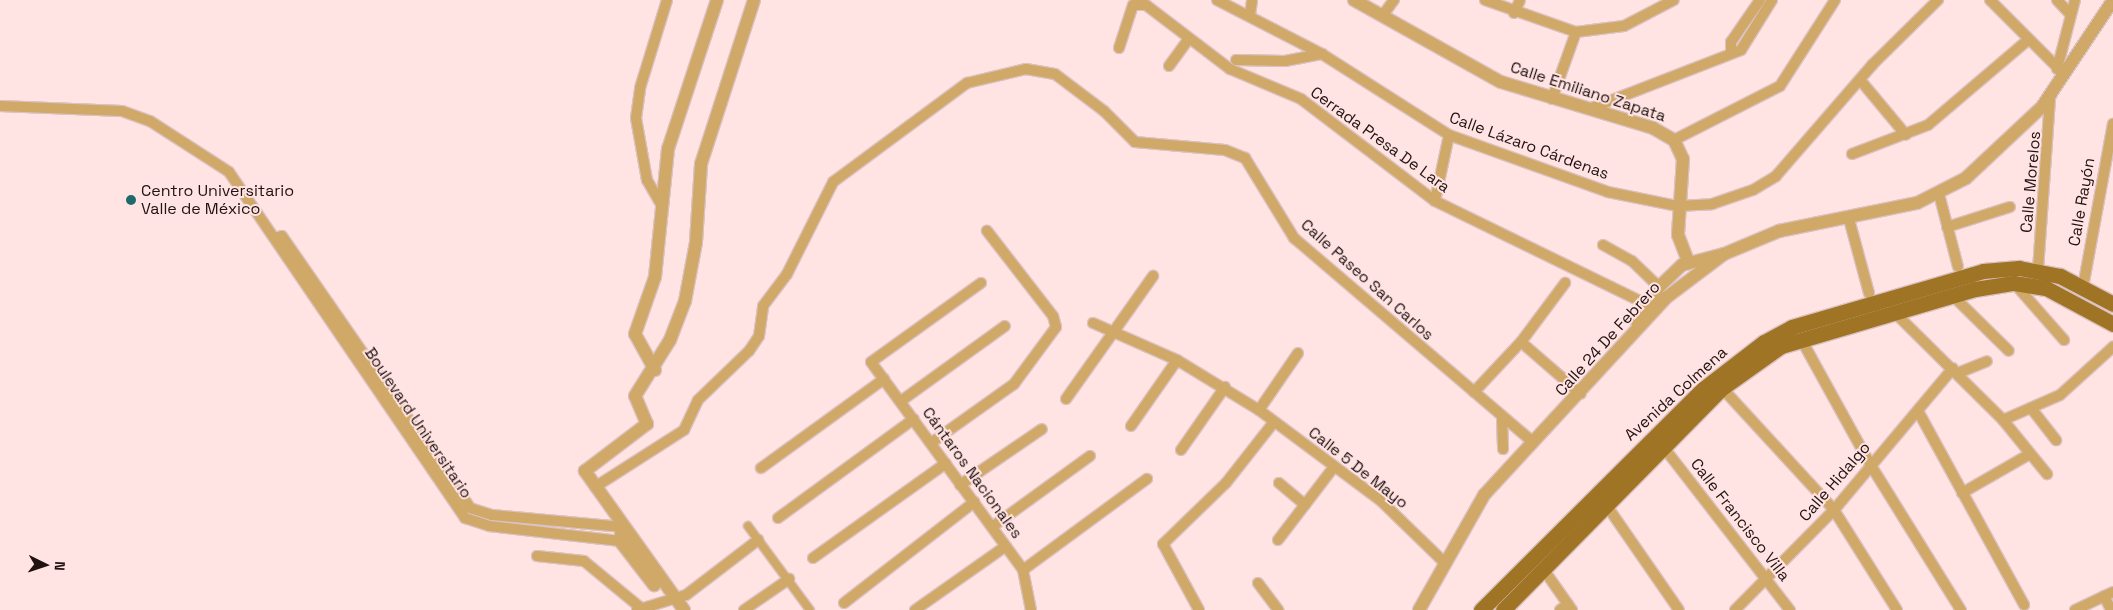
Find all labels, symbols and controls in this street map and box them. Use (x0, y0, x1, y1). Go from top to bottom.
street label: Calle Emiliano Zapata (1508, 58, 1668, 126)
street label: Cerrada Presa De Lara (1307, 83, 1453, 197)
street label: Calle Lázaro Cárdenas (1447, 108, 1611, 184)
street label: Calle Morelos (2017, 130, 2045, 234)
street label: Calle Rayón (2065, 156, 2099, 248)
place label: Centro Universitario Valle de México (141, 181, 294, 219)
marker: Centro Universitario Valle de México (125, 194, 137, 206)
street label: Calle Paseo San Carlos (1297, 215, 1437, 345)
street label: Calle 24 De Febrero (1552, 278, 1664, 400)
street label: Avenida Colmena (1621, 343, 1731, 445)
street label: Boulevard Universitario (360, 344, 476, 502)
street label: Cántaros Nacionales (918, 404, 1026, 542)
street label: Calle 5 De Mayo (1304, 423, 1412, 513)
street label: Calle Hidalgo (1795, 438, 1875, 526)
street label: Calle Francisco Villa (1686, 455, 1794, 585)
north arrow (20, 540, 70, 590)
text: N (51, 561, 69, 571)

